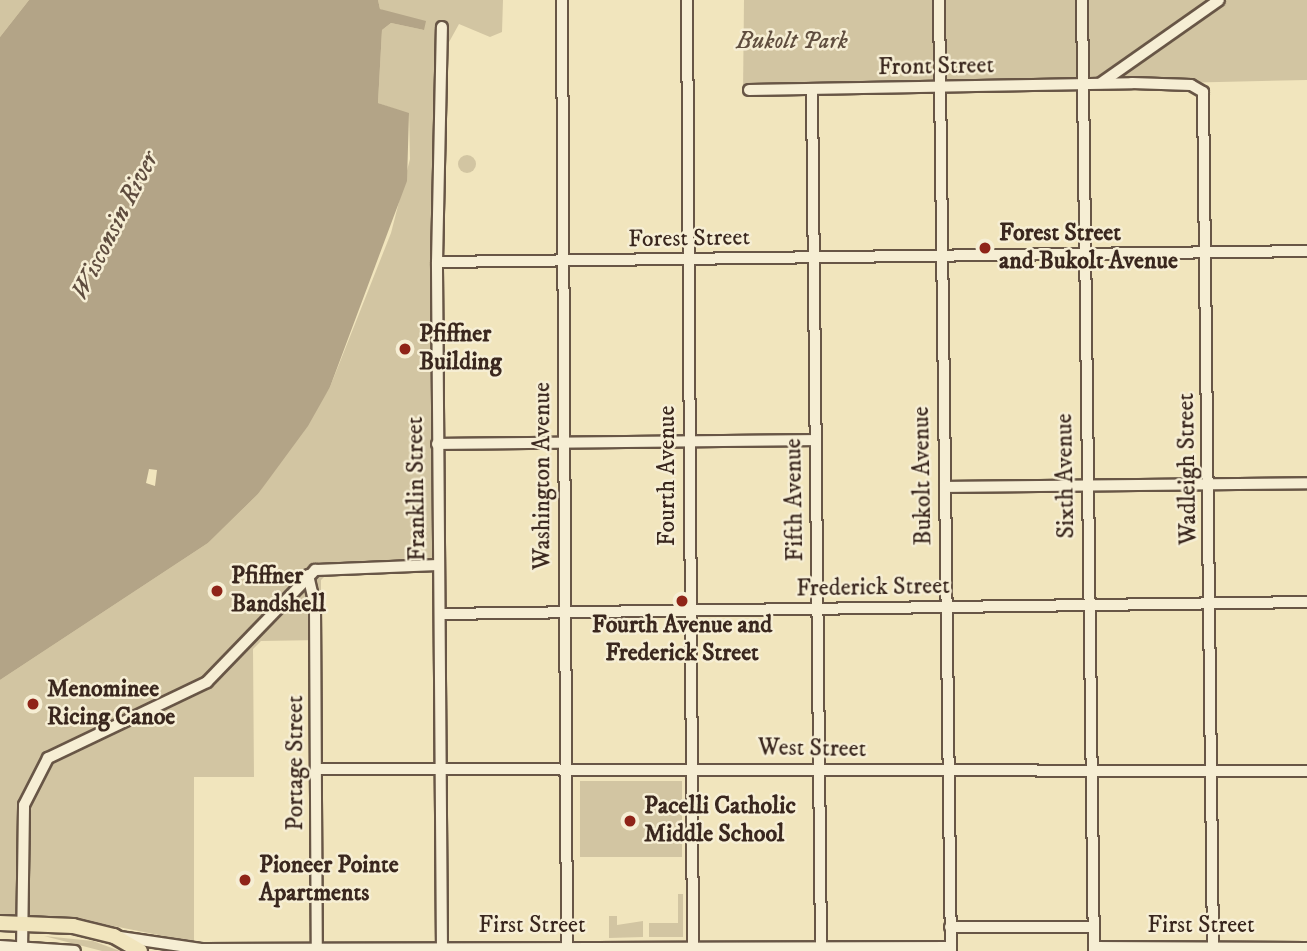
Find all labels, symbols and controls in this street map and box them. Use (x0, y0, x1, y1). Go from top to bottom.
park label: Bukolt Park (736, 28, 848, 56)
street label: Front Street (878, 52, 994, 82)
water label: Wisconsin River (64, 147, 166, 305)
place label: Forest Street and Bukolt Avenue (999, 220, 1178, 276)
street label: Forest Street (628, 224, 750, 254)
marker: Forest Street and Bukolt Avenue (977, 240, 993, 256)
place label: Pfiffner Building (419, 321, 502, 377)
marker: Pfiffner Building (397, 341, 413, 357)
street label: Washington Avenue (529, 382, 557, 570)
street label: Wadleigh Street (1172, 393, 1204, 545)
street label: Fourth Avenue (654, 406, 682, 546)
street label: Bukolt Avenue (907, 406, 939, 546)
street label: Sixth Avenue (1051, 413, 1081, 539)
street label: Franklin Street (401, 416, 433, 562)
street label: Fifth Avenue (780, 438, 810, 562)
place label: Pfiffner Bandshell (231, 563, 326, 619)
street label: Frederick Street (796, 572, 950, 604)
marker: Pfiffner Bandshell (209, 583, 225, 599)
marker: Fourth Avenue and Frederick Street (674, 593, 690, 609)
place label: Fourth Avenue and Frederick Street (592, 612, 772, 668)
place label: Menominee Ricing Canoe (47, 676, 175, 732)
street label: Portage Street (282, 695, 310, 831)
marker: Menominee Ricing Canoe (25, 696, 41, 712)
street label: West Street (758, 734, 866, 764)
place label: Pacelli Catholic Middle School (644, 793, 796, 849)
marker: Pacelli Catholic Middle School (622, 813, 638, 829)
place label: Pioneer Pointe Apartments (259, 852, 399, 908)
marker: Pioneer Pointe Apartments (237, 872, 253, 888)
street label: First Street (478, 912, 586, 940)
street label: First Street (1147, 912, 1255, 940)

